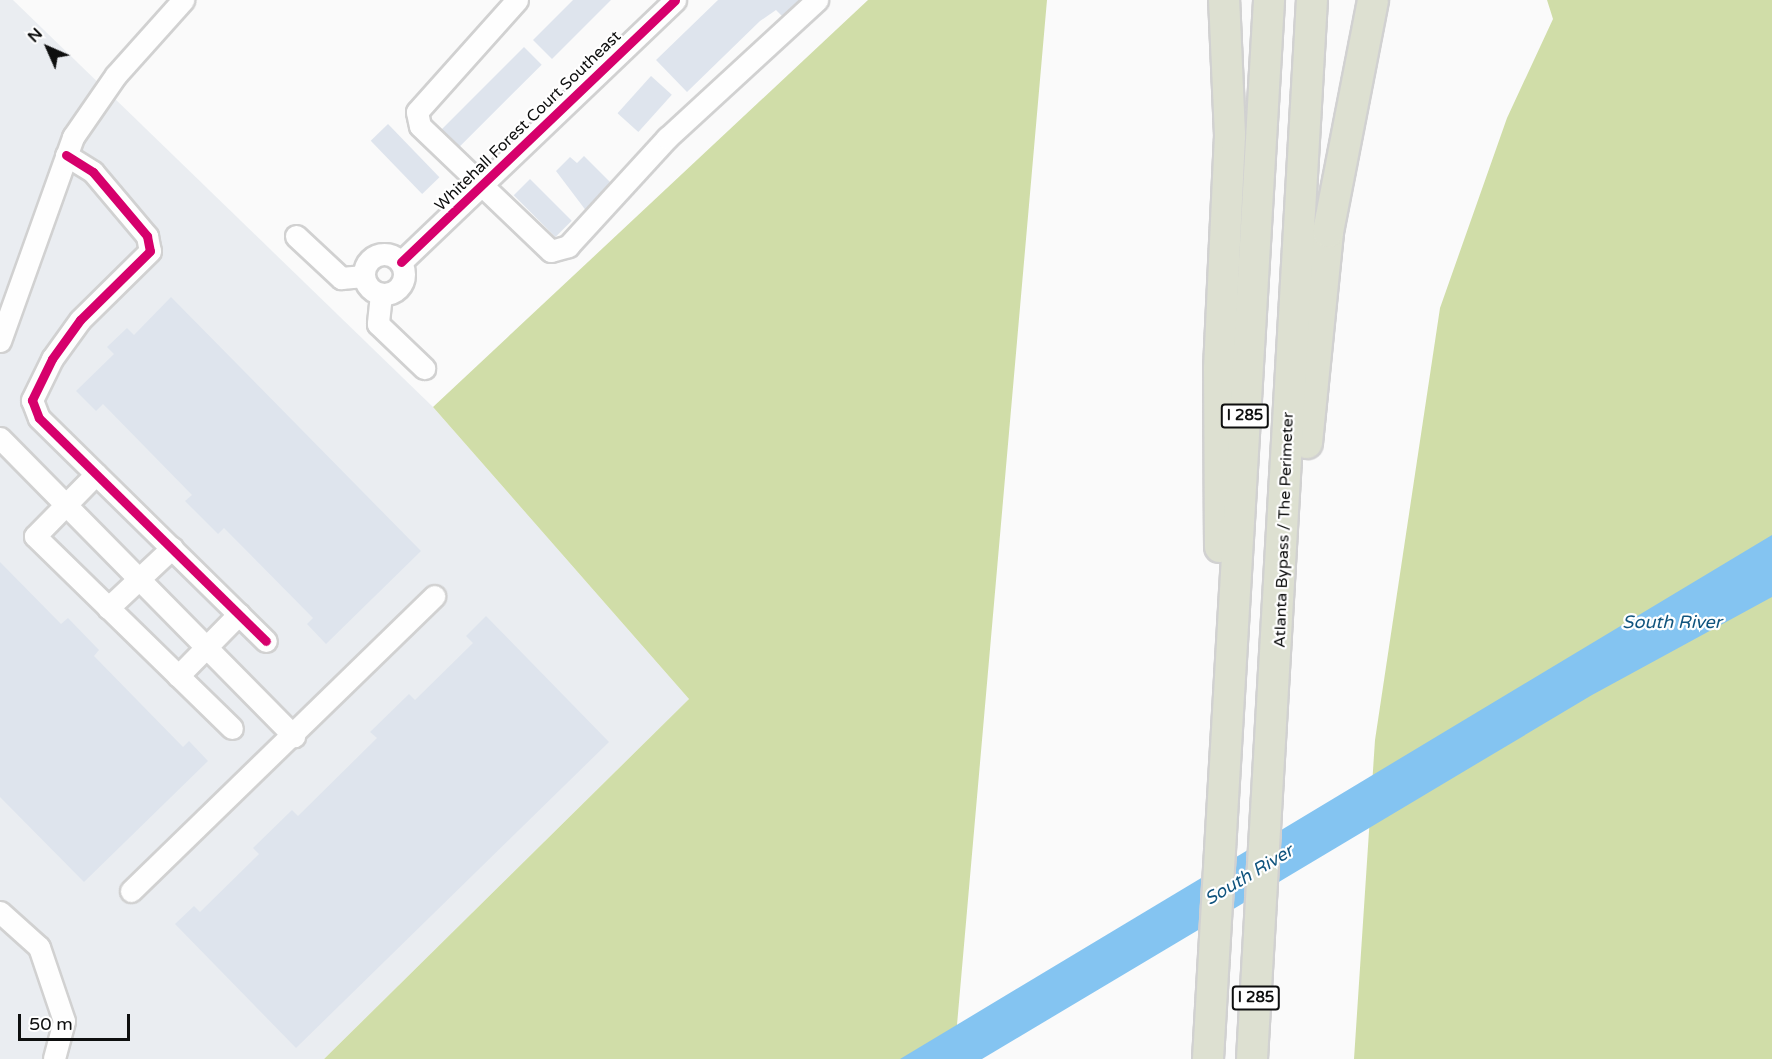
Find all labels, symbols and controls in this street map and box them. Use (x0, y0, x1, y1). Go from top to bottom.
north arrow (18, 18, 78, 78)
text: N (24, 24, 47, 47)
street label: Whitehall Forest Court Southeast (431, 27, 625, 215)
road number: I 285 (1220, 404, 1270, 428)
street label: Atlanta Bypass / The Perimeter (1270, 412, 1298, 648)
water label: South River (1622, 611, 1722, 633)
water label: South River (1201, 840, 1297, 910)
road number: I 285 (1230, 986, 1282, 1010)
scale bar (21, 1002, 134, 1040)
text: 50 m (29, 1013, 73, 1035)

